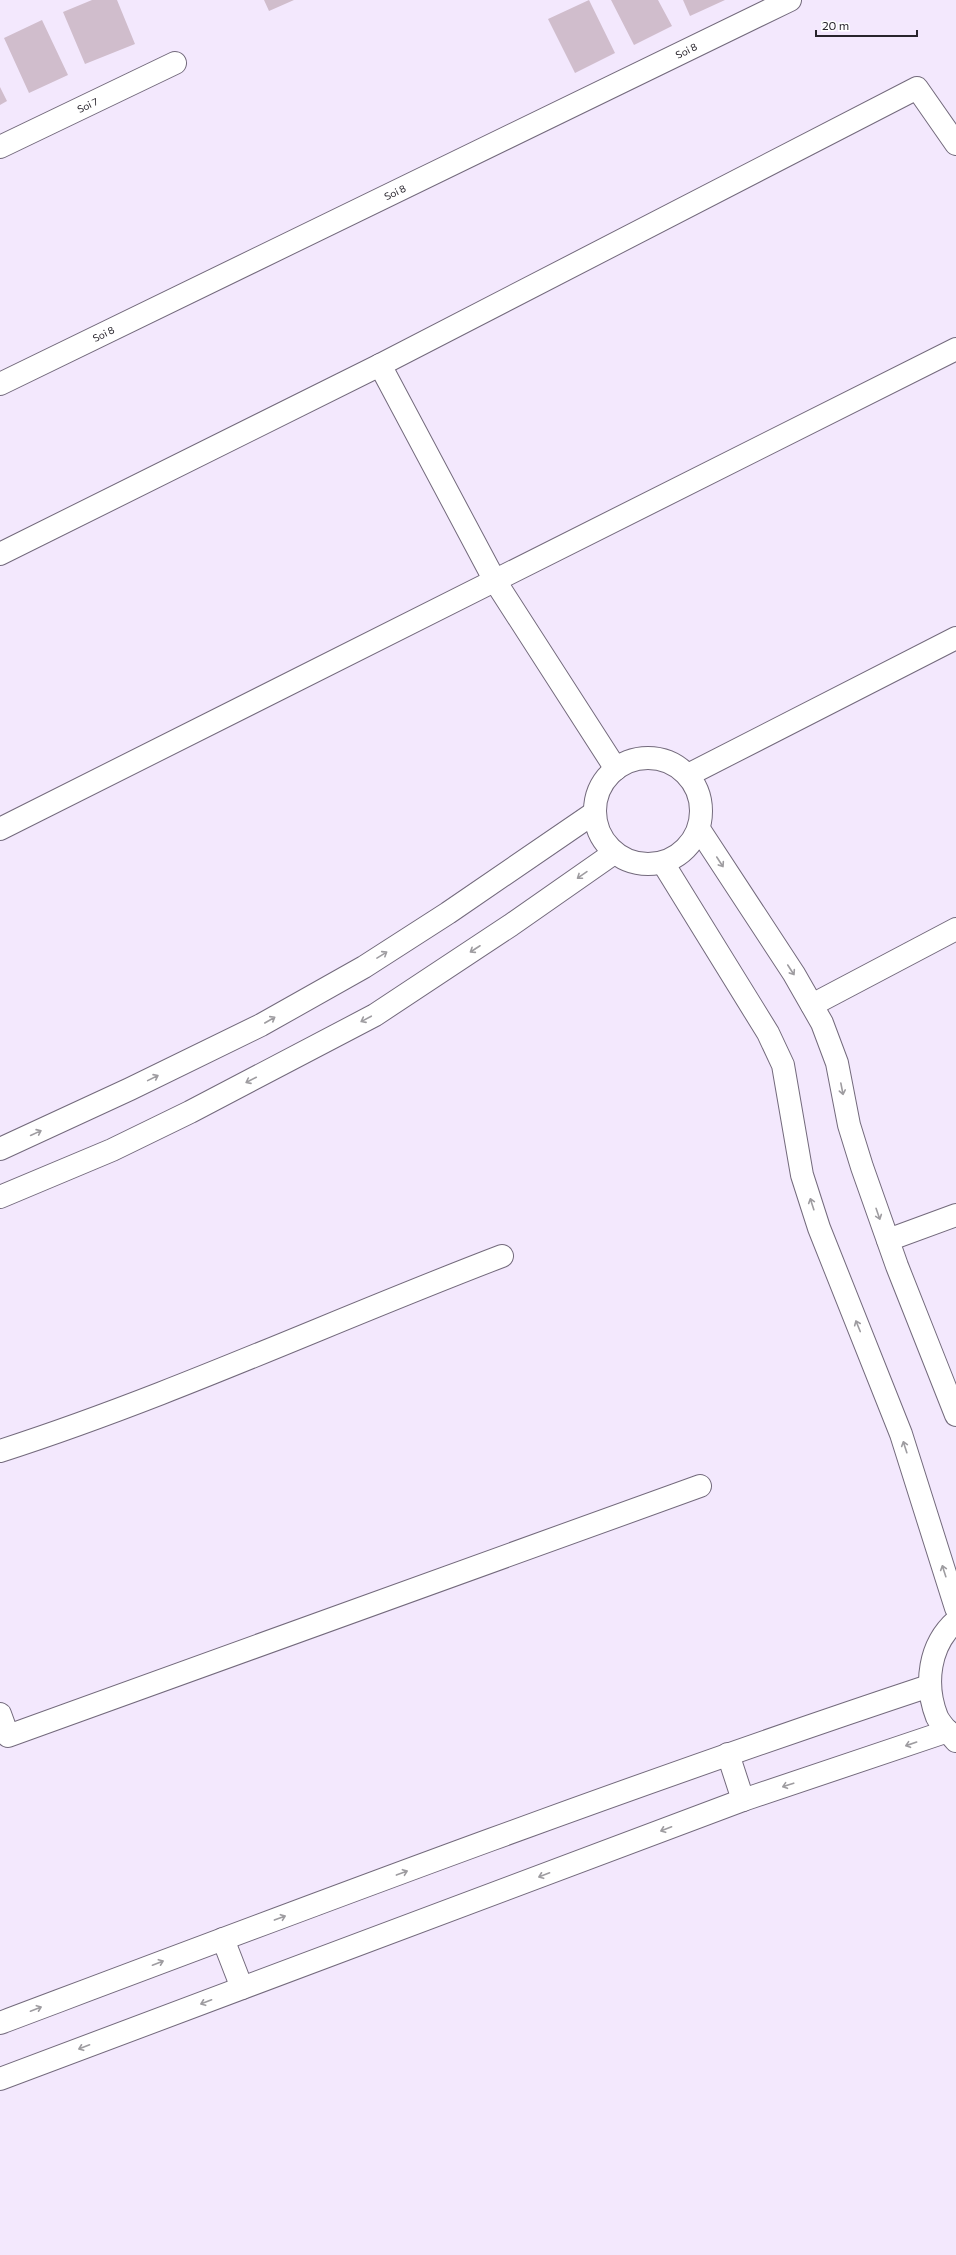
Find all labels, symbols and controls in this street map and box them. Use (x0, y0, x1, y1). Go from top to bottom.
scale bar (816, 12, 917, 38)
text: 20 m (822, 18, 849, 32)
street label: Soi 8 (674, 40, 699, 61)
street label: Soi 7 (75, 95, 100, 115)
street label: Soi 8 (382, 182, 408, 202)
street label: Soi 8 (91, 323, 116, 344)
one-way arrow (716, 856, 724, 867)
one-way arrow (577, 871, 588, 879)
one-way arrow (469, 945, 481, 953)
one-way arrow (376, 951, 387, 959)
one-way arrow (787, 965, 796, 976)
one-way arrow (264, 1016, 276, 1024)
one-way arrow (360, 1016, 372, 1024)
one-way arrow (147, 1074, 159, 1081)
one-way arrow (245, 1077, 257, 1084)
one-way arrow (838, 1082, 846, 1095)
one-way arrow (29, 1129, 41, 1136)
one-way arrow (808, 1198, 815, 1211)
one-way arrow (875, 1207, 883, 1219)
one-way arrow (853, 1320, 861, 1332)
one-way arrow (901, 1441, 908, 1454)
one-way arrow (940, 1565, 947, 1578)
one-way arrow (905, 1741, 918, 1748)
one-way arrow (783, 1782, 795, 1790)
one-way arrow (660, 1826, 672, 1834)
one-way arrow (395, 1869, 408, 1876)
one-way arrow (539, 1871, 551, 1879)
one-way arrow (274, 1913, 286, 1921)
one-way arrow (152, 1959, 164, 1967)
one-way arrow (200, 1998, 212, 2006)
one-way arrow (30, 2005, 43, 2012)
one-way arrow (79, 2044, 91, 2052)

